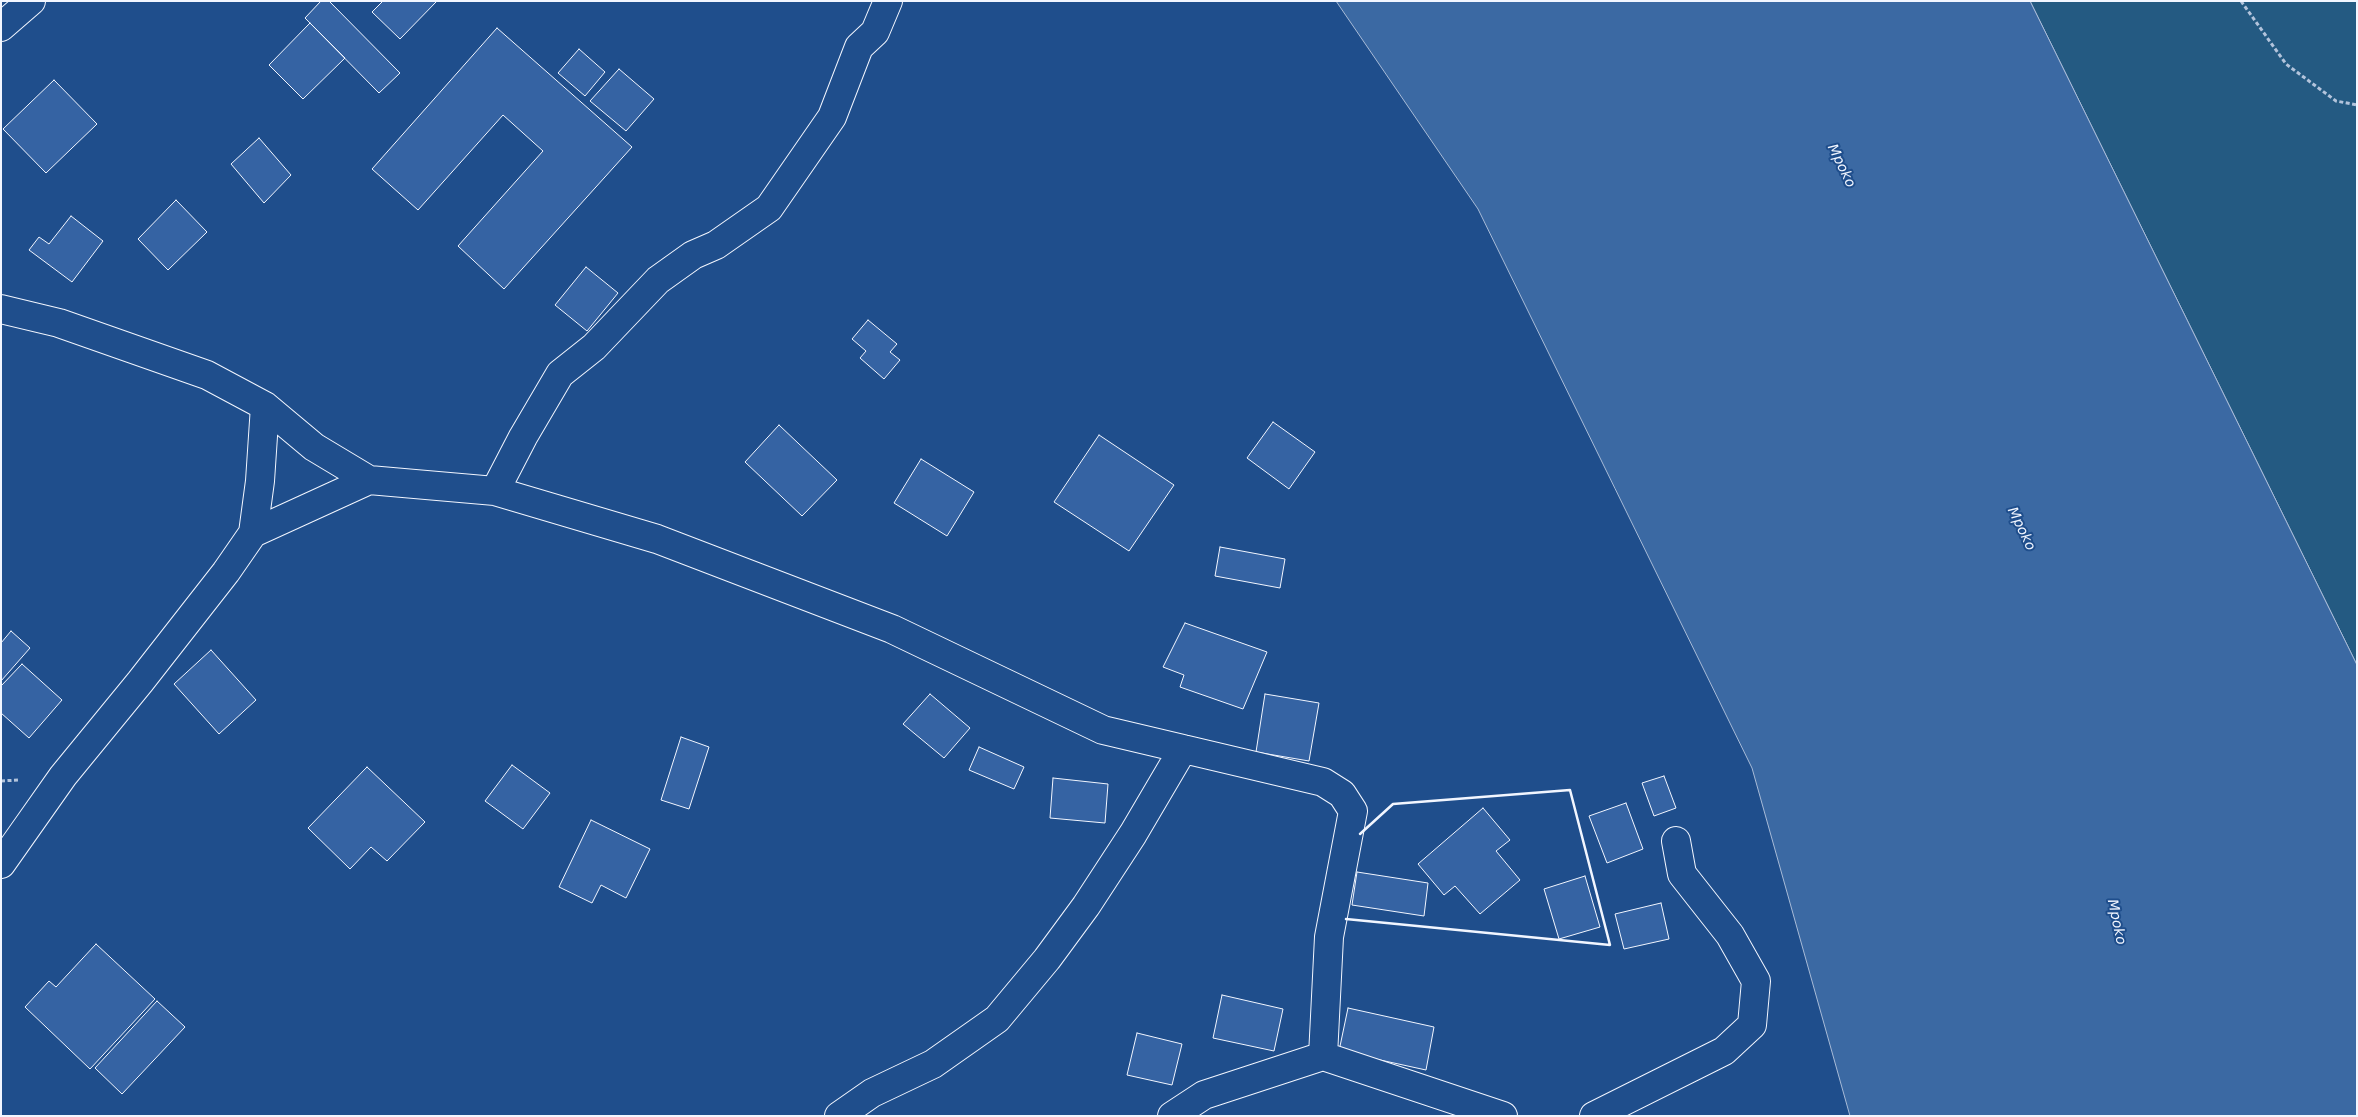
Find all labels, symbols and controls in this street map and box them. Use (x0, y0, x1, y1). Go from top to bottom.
water label: Mpoko (1823, 142, 1859, 190)
water label: Mpoko (2003, 505, 2039, 553)
water label: Mpoko (2103, 898, 2129, 946)

